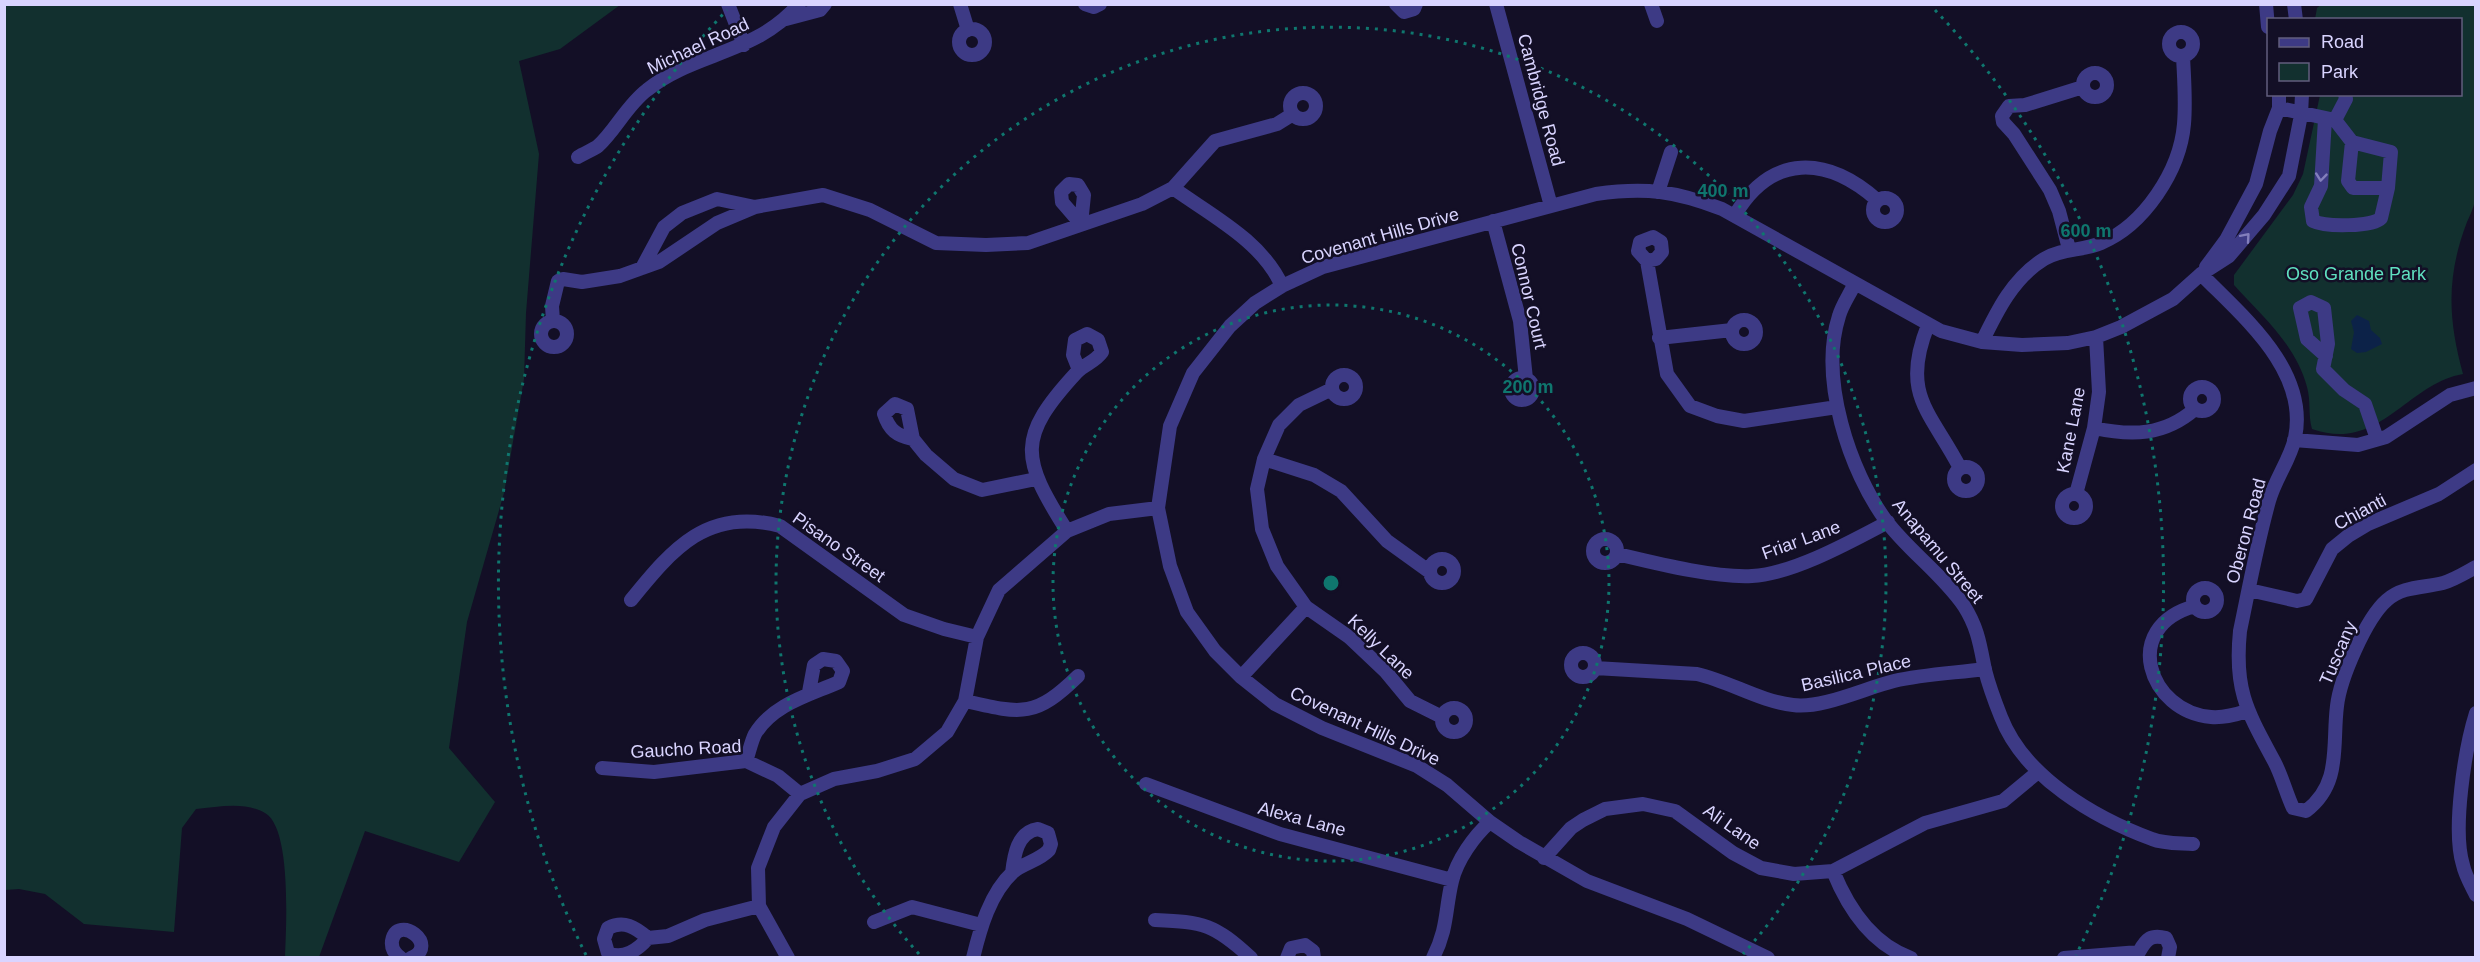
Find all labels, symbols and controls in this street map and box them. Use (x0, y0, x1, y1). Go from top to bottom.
street label: Michael Road (644, 14, 752, 78)
legend (2267, 18, 2462, 96)
street label: Cambridge Road (1514, 32, 1568, 168)
text: Road (2321, 32, 2364, 52)
text: Park (2321, 62, 2359, 82)
one-way arrow (2315, 173, 2328, 182)
text: 400 m (1697, 181, 1749, 201)
street label: Covenant Hills Drive (1299, 204, 1461, 268)
text: 600 m (2060, 221, 2112, 241)
one-way arrow (2239, 233, 2250, 244)
street label: Connor Court (1507, 241, 1551, 351)
park label: Oso Grande Park (2286, 264, 2427, 284)
text: 200 m (1502, 377, 1554, 397)
street label: Kane Lane (2053, 385, 2089, 475)
street label: Oberon Road (2222, 476, 2270, 586)
street label: Chianti (2331, 490, 2389, 534)
street label: Anapamu Street (1889, 495, 1987, 607)
street label: Pisano Street (789, 508, 889, 586)
street label: Friar Lane (1759, 517, 1843, 563)
centre of rings (1321, 573, 1341, 593)
street label: Kelly Lane (1344, 611, 1418, 683)
street label: Tuscany (2316, 618, 2360, 688)
street label: Basilica Place (1799, 651, 1913, 695)
street label: Covenant Hills Drive (1287, 682, 1443, 770)
street label: Gaucho Road (630, 736, 742, 762)
street label: Alexa Lane (1256, 798, 1348, 840)
street label: Ali Lane (1700, 800, 1764, 854)

